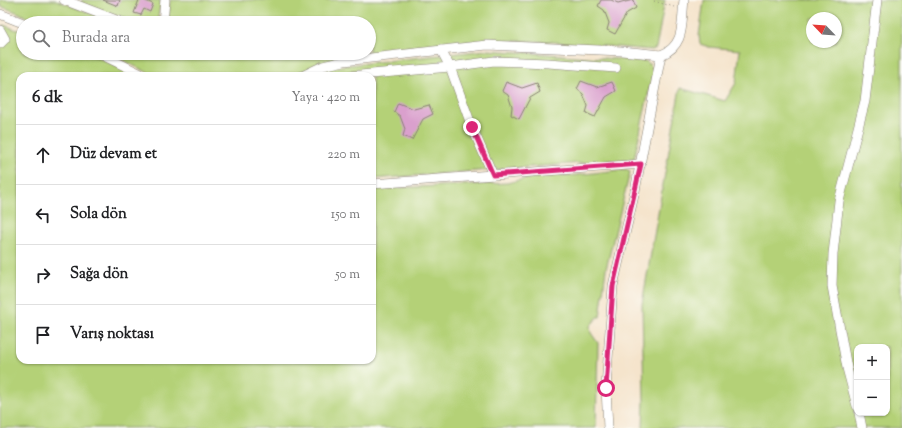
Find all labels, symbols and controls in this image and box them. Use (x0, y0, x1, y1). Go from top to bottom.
north arrow (806, 12, 842, 48)
search box (16, 16, 376, 60)
icon: search (30, 27, 52, 49)
text: Burada ara (62, 28, 130, 49)
text: 6 dk (32, 86, 63, 110)
text: Yaya · 420 m (292, 89, 360, 107)
route end (463, 118, 481, 136)
icon: ahead (32, 144, 54, 166)
text: Düz devam et (70, 144, 157, 165)
text: 220 m (327, 146, 360, 164)
icon: left (32, 204, 54, 226)
text: Sola dön (70, 204, 127, 225)
text: 150 m (331, 206, 360, 224)
icon: right (32, 264, 54, 286)
text: Sağa dön (70, 264, 128, 285)
text: 50 m (335, 266, 360, 284)
icon: arrive (32, 324, 54, 346)
text: Varış noktası (70, 324, 154, 345)
map controls (854, 344, 890, 416)
button: + (854, 344, 890, 380)
route start (597, 379, 615, 397)
button: − (854, 380, 890, 416)

